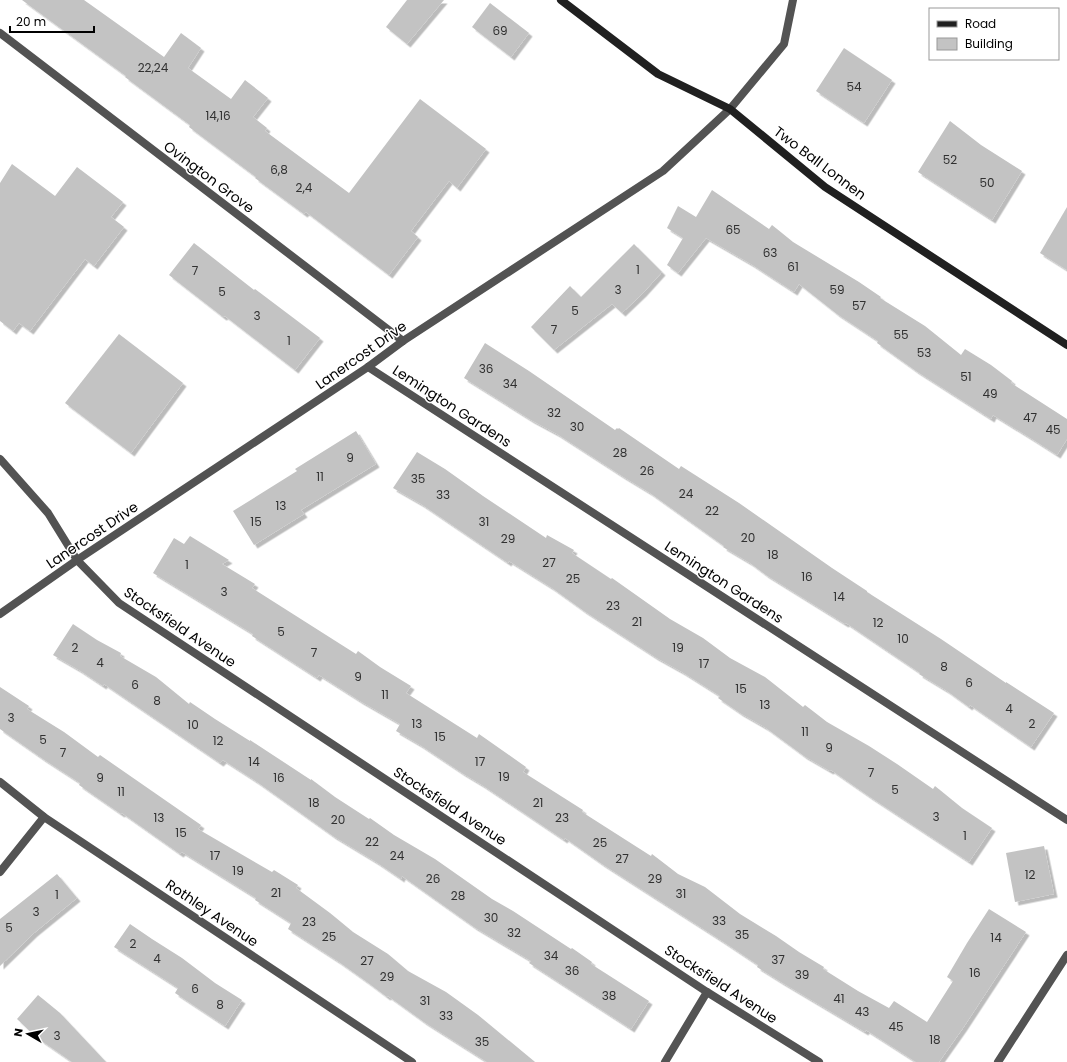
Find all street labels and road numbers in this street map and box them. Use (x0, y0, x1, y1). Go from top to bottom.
street label: Two Ball Lonnen (770, 122, 870, 204)
street label: Ovington Grove (159, 136, 259, 218)
street label: Lanercost Drive (311, 316, 411, 394)
street label: Lemington Gardens (389, 360, 515, 452)
street label: Lanercost Drive (42, 497, 142, 573)
street label: Lemington Gardens (661, 536, 787, 628)
street label: Stocksfield Avenue (120, 582, 240, 672)
street label: Stocksfield Avenue (390, 762, 511, 850)
street label: Rothley Avenue (162, 875, 263, 952)
street label: Stocksfield Avenue (661, 940, 782, 1028)

